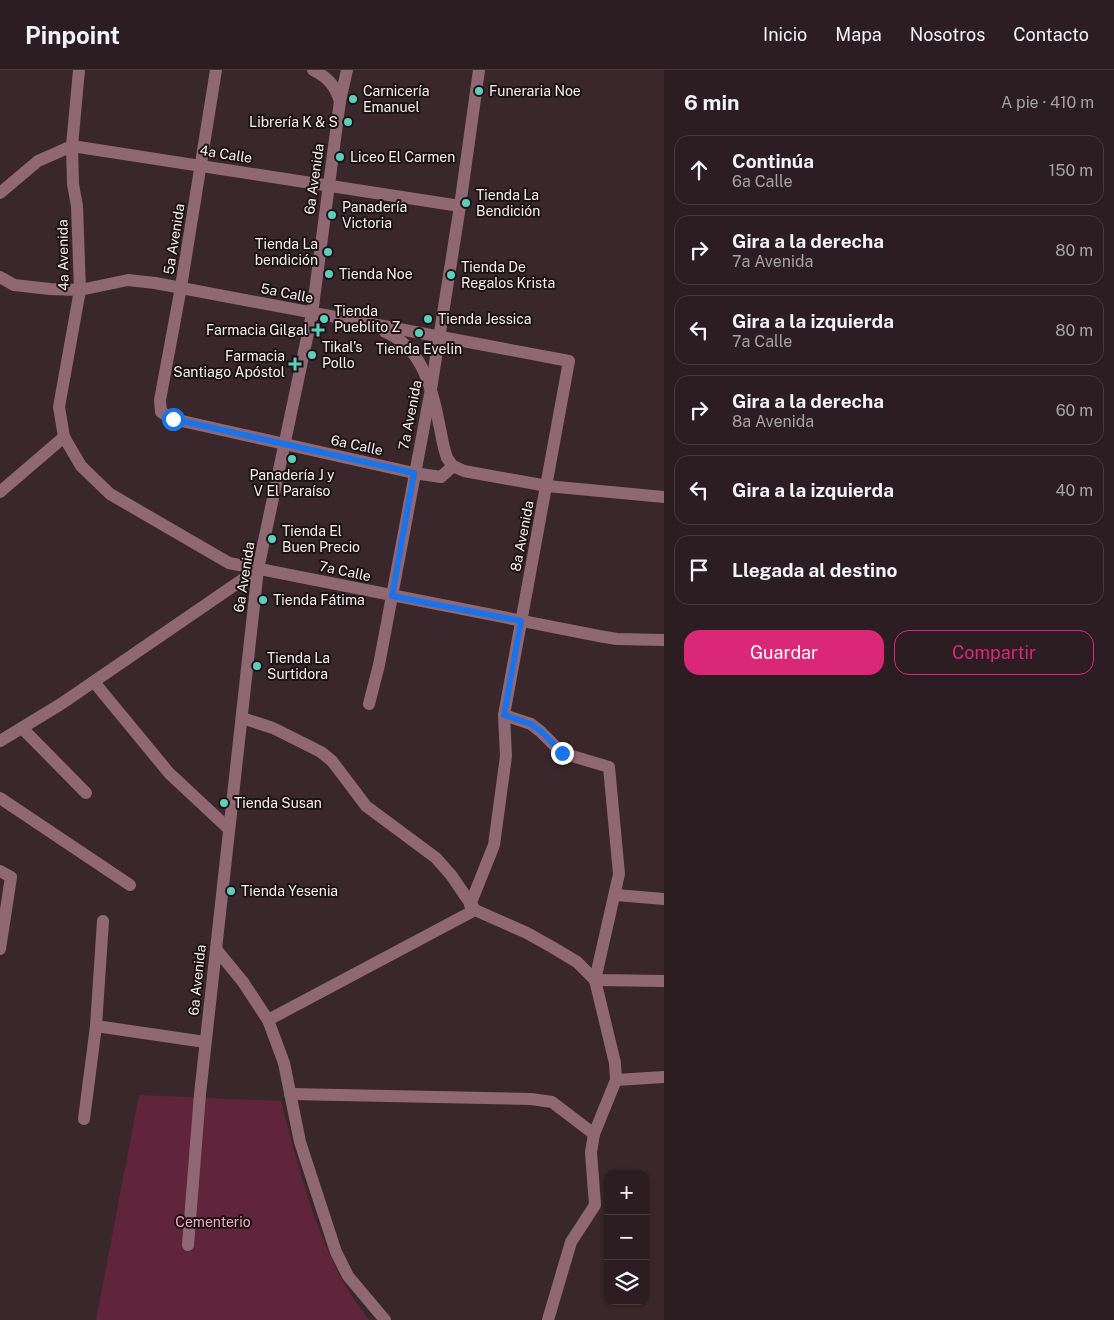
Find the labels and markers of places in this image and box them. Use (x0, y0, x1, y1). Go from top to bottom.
place label: Carnicería Emanuel (363, 83, 429, 115)
place label: Funeraria Noe (489, 83, 581, 99)
marker: Funeraria Noe (473, 85, 485, 97)
marker: Carnicería Emanuel (347, 93, 359, 105)
place label: Librería K & S (249, 114, 338, 130)
marker: Librería K & S (342, 116, 354, 128)
place label: Liceo El Carmen (350, 149, 455, 165)
marker: Liceo El Carmen (334, 151, 346, 163)
place label: Tienda La Bendición (476, 187, 540, 219)
marker: Tienda La Bendición (460, 197, 472, 209)
place label: Panadería Victoria (342, 199, 407, 231)
marker: Panadería Victoria (326, 209, 338, 221)
place label: Tienda La bendición (255, 236, 318, 268)
marker: Tienda La bendición (322, 246, 334, 258)
place label: Tienda De Regalos Krista (461, 259, 555, 291)
place label: Tienda Noe (339, 266, 413, 282)
marker: Tienda Noe (323, 268, 335, 280)
marker: Tienda De Regalos Krista (445, 269, 457, 281)
place label: Tienda Pueblito Z (334, 303, 400, 335)
place label: Tienda Jessica (438, 311, 531, 327)
marker: Tienda Pueblito Z (318, 313, 330, 325)
marker: Tienda Jessica (422, 313, 434, 325)
place label: Farmacia Gilgal (206, 322, 308, 338)
marker: Farmacia Gilgal (312, 324, 324, 336)
marker: Tienda Evelin (413, 327, 425, 339)
place label: Tikal's Pollo (322, 339, 362, 371)
place label: Tienda Evelin (376, 341, 462, 357)
place label: Farmacia Santiago Apóstol (173, 348, 285, 380)
marker: Tikal's Pollo (306, 349, 318, 361)
marker: Farmacia Santiago Apóstol (289, 358, 301, 370)
marker: Panadería J y V El Paraíso (286, 453, 298, 465)
place label: Panadería J y V El Paraíso (250, 467, 335, 499)
place label: Tienda El Buen Precio (282, 523, 360, 555)
marker: Tienda El Buen Precio (266, 533, 278, 545)
place label: Tienda Fátima (273, 592, 365, 608)
marker: Tienda Fátima (257, 594, 269, 606)
place label: Tienda La Surtidora (267, 650, 330, 682)
marker: Tienda La Surtidora (251, 660, 263, 672)
place label: Tienda Susan (234, 795, 322, 811)
marker: Tienda Susan (218, 797, 230, 809)
place label: Tienda Yesenia (241, 883, 338, 899)
marker: Tienda Yesenia (225, 885, 237, 897)

